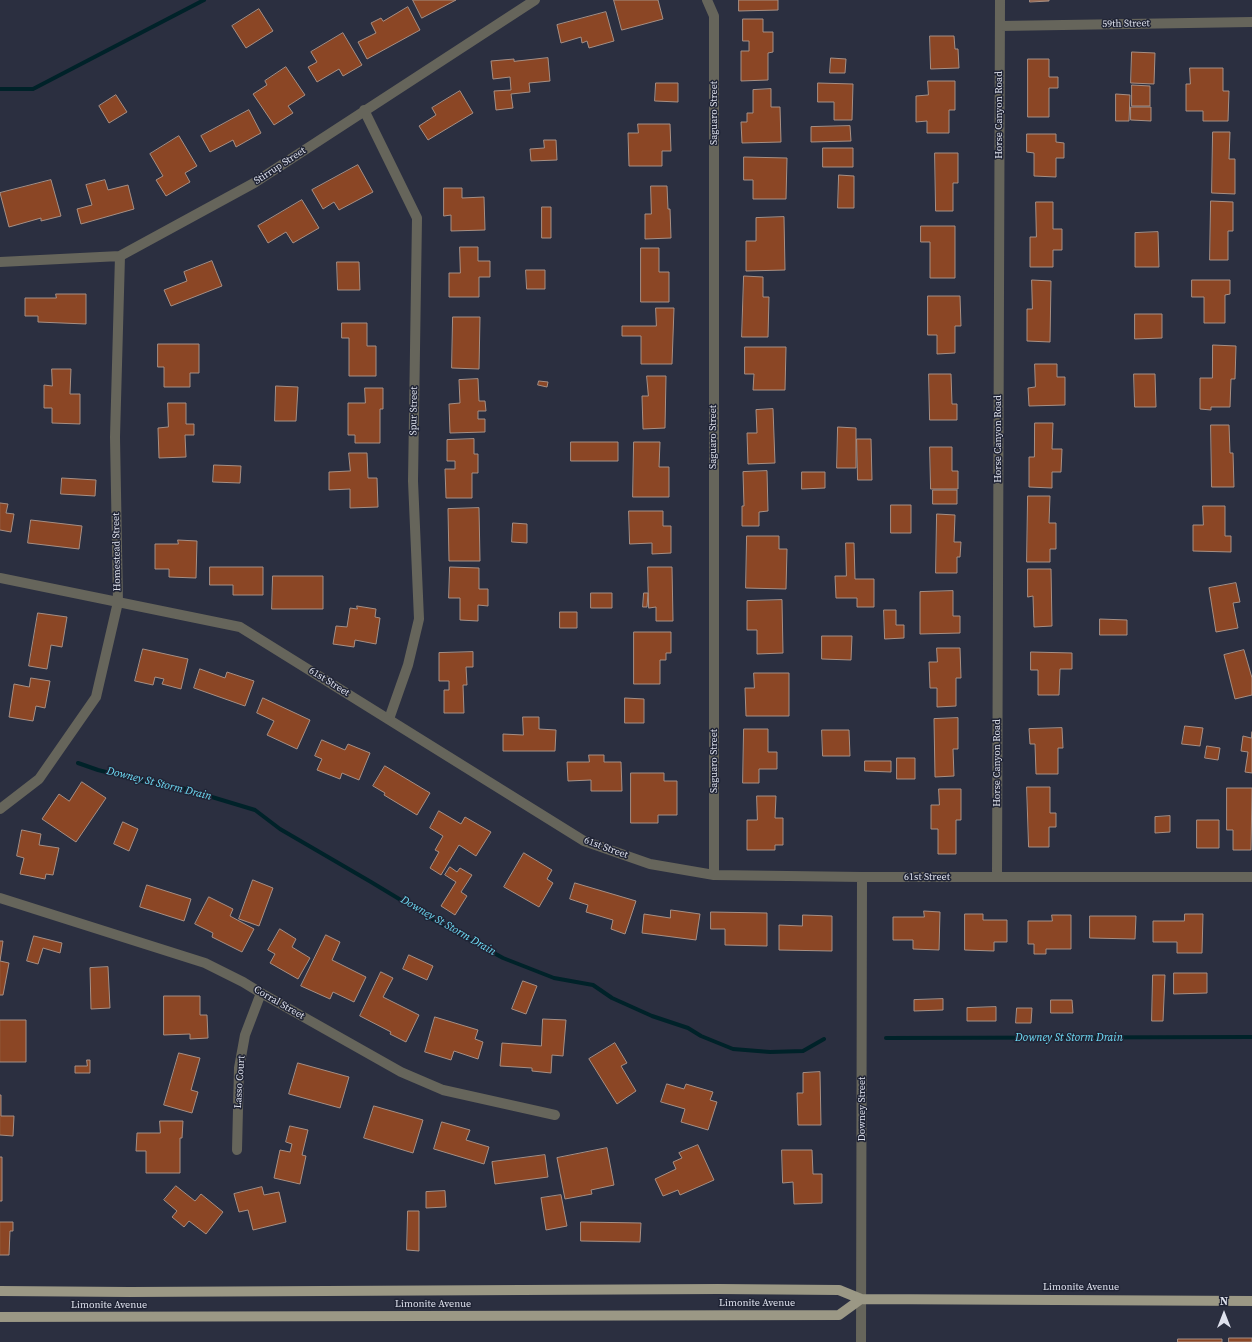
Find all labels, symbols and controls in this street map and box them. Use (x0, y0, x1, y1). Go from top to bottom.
street label: 59th Street (1102, 18, 1150, 30)
street label: Horse Canyon Road (993, 71, 1005, 159)
street label: Saguaro Street (708, 81, 720, 145)
street label: Stirrup Street (252, 145, 308, 187)
street label: Spur Street (408, 386, 420, 436)
street label: Horse Canyon Road (992, 395, 1004, 483)
street label: Saguaro Street (707, 405, 719, 469)
street label: Homestead Street (110, 512, 124, 592)
street label: 61st Street (306, 665, 352, 699)
street label: Horse Canyon Road (991, 719, 1003, 807)
street label: Saguaro Street (708, 729, 720, 793)
water label: Downey St Storm Drain (105, 765, 213, 803)
street label: 61st Street (582, 835, 630, 861)
street label: 61st Street (904, 871, 950, 883)
water label: Downey St Storm Drain (398, 893, 498, 959)
street label: Corral Street (252, 984, 306, 1022)
water label: Downey St Storm Drain (1015, 1031, 1123, 1045)
street label: Lasso Court (232, 1055, 248, 1109)
street label: Downey Street (856, 1077, 868, 1141)
street label: Limonite Avenue (1043, 1281, 1119, 1293)
north arrow (1204, 1294, 1244, 1334)
text: N (1220, 1294, 1228, 1309)
street label: Limonite Avenue (719, 1297, 795, 1309)
street label: Limonite Avenue (395, 1298, 471, 1310)
street label: Limonite Avenue (71, 1299, 147, 1311)

